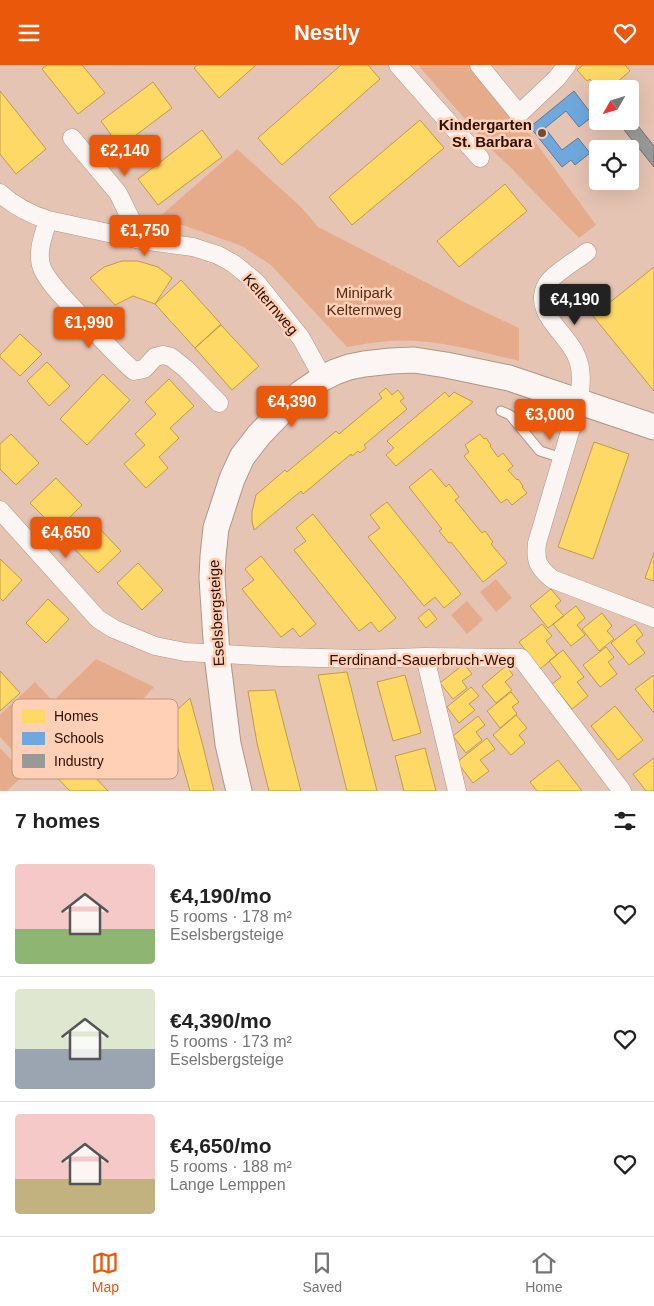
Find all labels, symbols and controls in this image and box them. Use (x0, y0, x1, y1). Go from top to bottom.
icon: menu (15, 19, 43, 47)
icon: heart (611, 19, 639, 47)
text: Nestly (294, 20, 360, 45)
north arrow (589, 80, 639, 130)
map controls (589, 80, 639, 190)
place label: Kindergarten St. Barbara (439, 116, 533, 150)
marker: Kindergarten St. Barbara (536, 127, 548, 139)
pin: €2,140 (84, 135, 166, 177)
button: locate (589, 140, 639, 190)
text: €2,140 (101, 142, 149, 159)
pin: €1,750 (104, 215, 186, 257)
text: €1,750 (121, 222, 169, 239)
street label: Kelternweg (240, 270, 302, 338)
pin: €4,190 (534, 283, 616, 326)
park label: Minipark Kelternweg (326, 284, 402, 318)
text: €4,190 (551, 291, 599, 308)
pin: €1,990 (48, 307, 130, 349)
text: €1,990 (65, 314, 113, 331)
pin: €4,390 (251, 385, 333, 428)
text: €4,390 (268, 393, 316, 410)
pin: €3,000 (509, 399, 591, 441)
text: €3,000 (526, 406, 574, 423)
pin: €4,650 (25, 517, 107, 559)
text: €4,650 (42, 524, 90, 541)
street label: Eselsbergsteige (205, 559, 227, 667)
street label: Ferdinand-Sauerbruch-Weg (329, 651, 515, 668)
legend (12, 699, 178, 779)
text: Homes (54, 708, 98, 724)
text: Schools (54, 730, 104, 746)
text: Industry (54, 753, 104, 769)
icon: filters (611, 807, 639, 835)
text: 7 homes (15, 809, 100, 832)
icon: home (55, 884, 115, 944)
text: €4,190/mo (170, 884, 272, 907)
icon: heart (611, 900, 639, 928)
text: 5 rooms · 178 m² (170, 908, 292, 925)
text: Eselsbergsteige (170, 926, 284, 943)
icon: home (55, 1009, 115, 1069)
text: €4,390/mo (170, 1009, 272, 1032)
icon: heart (611, 1025, 639, 1053)
text: 5 rooms · 173 m² (170, 1033, 292, 1050)
text: Eselsbergsteige (170, 1051, 284, 1068)
icon: home (55, 1134, 115, 1194)
text: €4,650/mo (170, 1134, 272, 1157)
icon: heart (611, 1150, 639, 1178)
text: 5 rooms · 188 m² (170, 1158, 292, 1175)
text: Lange Lemppen (170, 1176, 286, 1193)
tab: Map (91, 1249, 119, 1295)
tab: Saved (302, 1249, 342, 1295)
tab: Home (525, 1249, 562, 1295)

